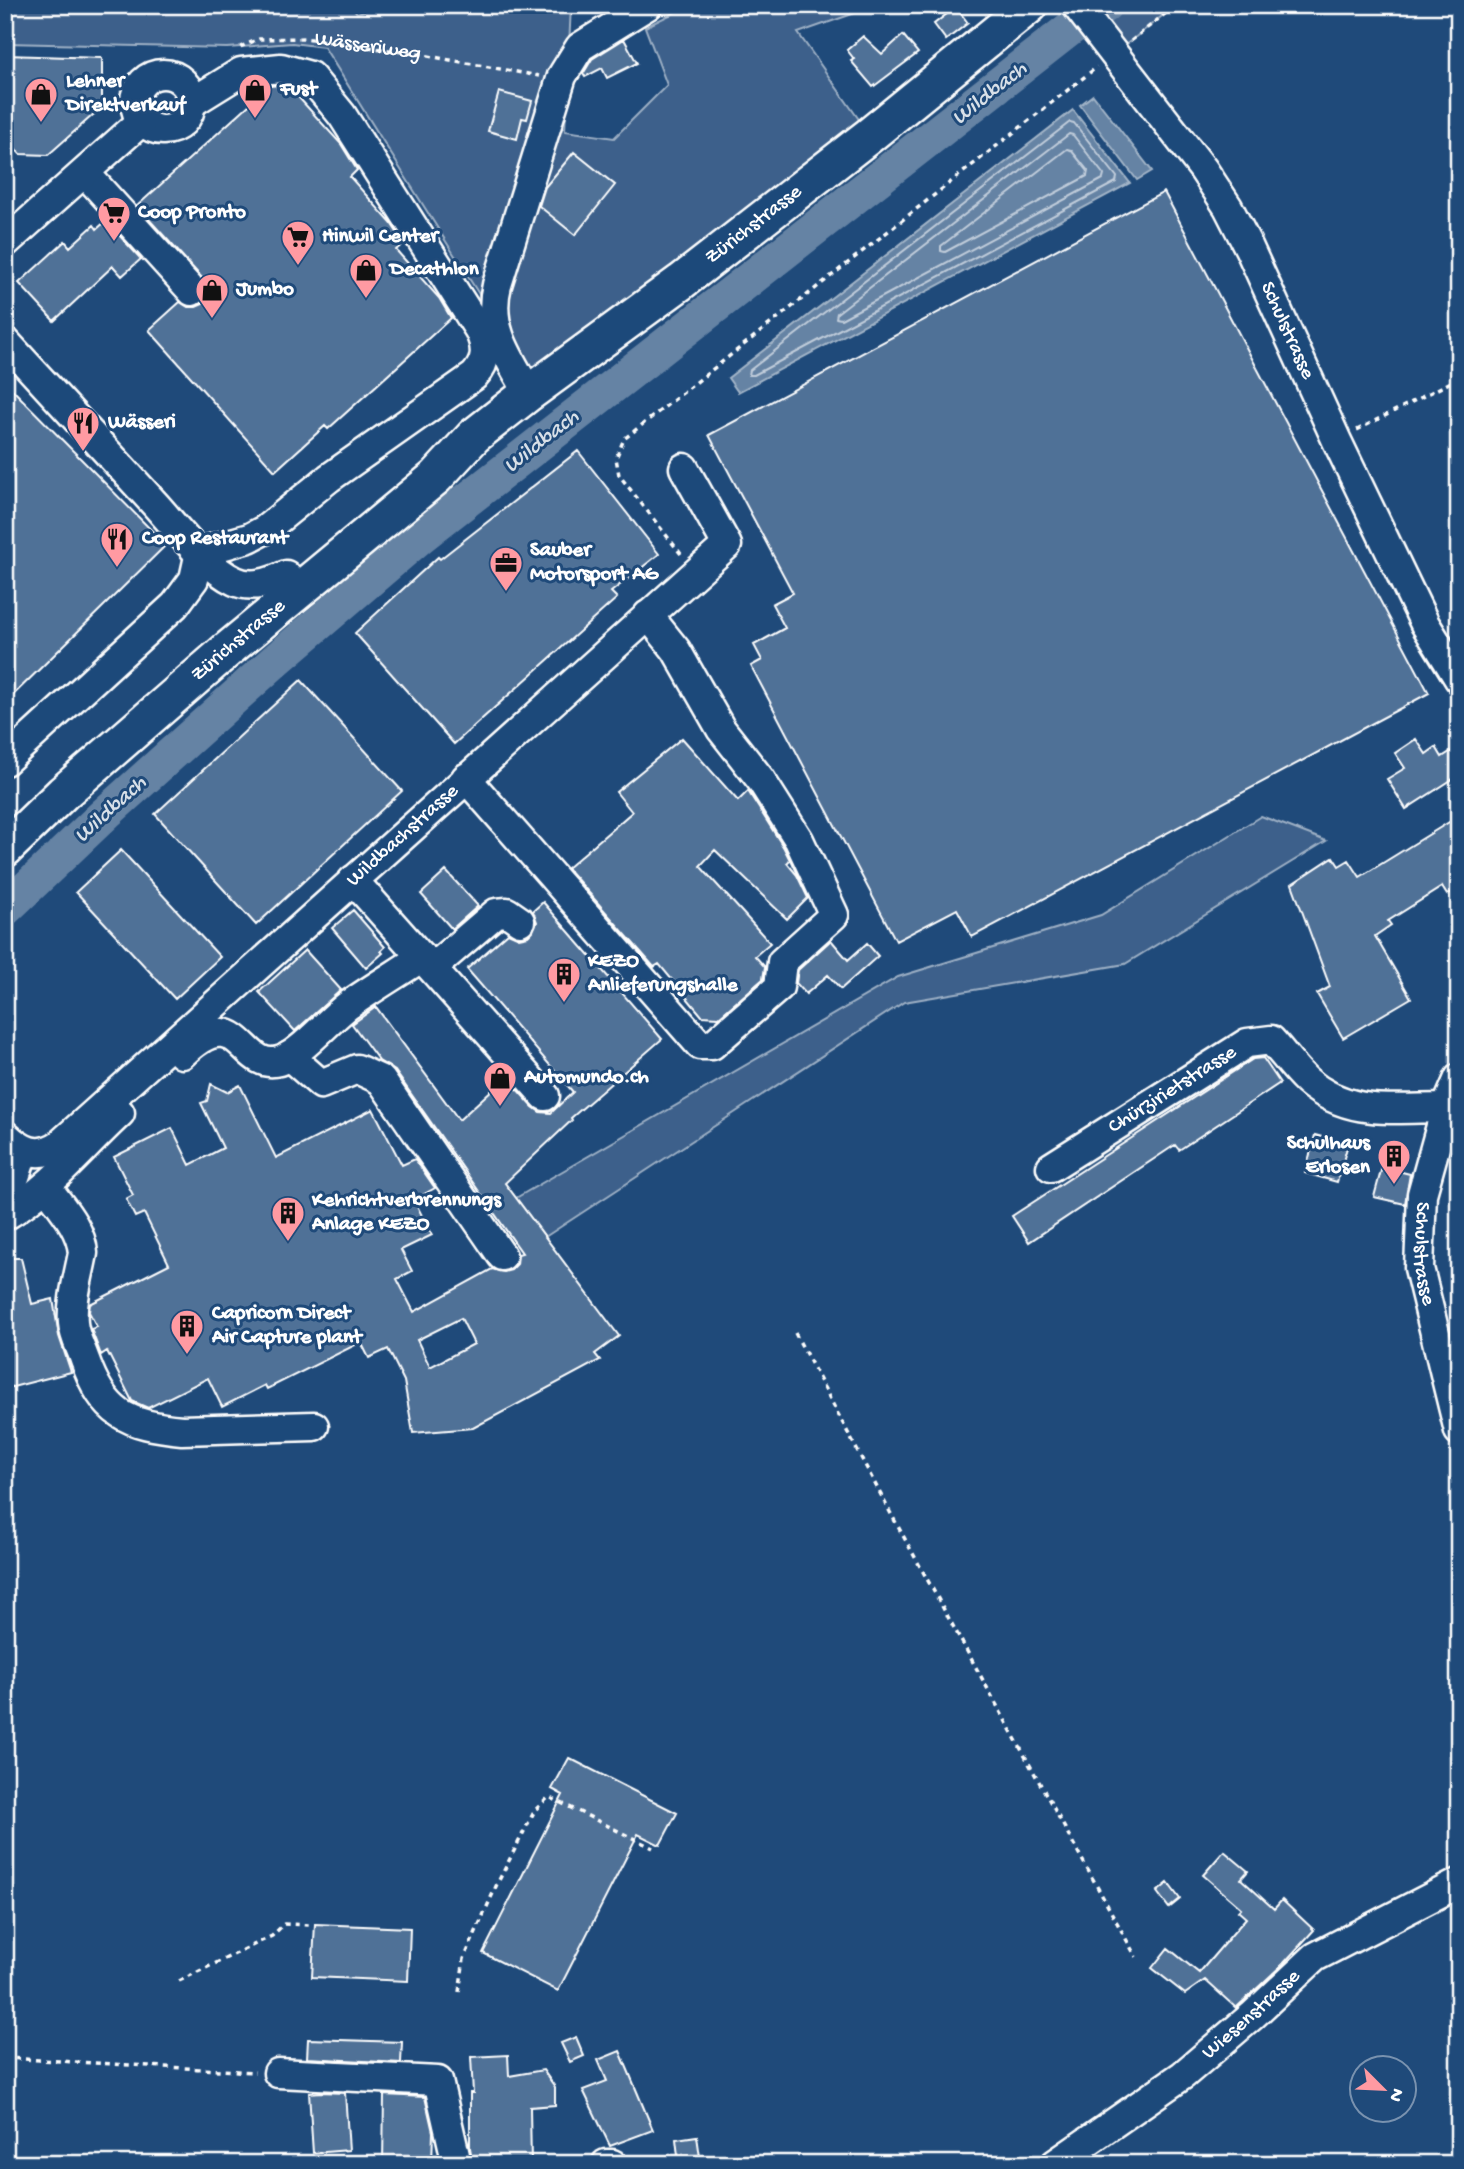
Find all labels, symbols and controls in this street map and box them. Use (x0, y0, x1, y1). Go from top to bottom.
street label: Wässeriweg (313, 27, 422, 67)
water label: Wildbach (947, 56, 1034, 132)
place label: Lehner Direktverkauf (64, 70, 188, 119)
shop icon: Fust (236, 71, 274, 120)
shop icon: Lehner Direktverkauf (22, 75, 60, 124)
place label: Fust (279, 78, 319, 103)
street label: Zürichstrasse (701, 179, 808, 271)
supermarket icon: Coop Pronto (95, 194, 133, 243)
place label: Coop Pronto (137, 201, 246, 226)
supermarket icon: Hinwil Center (279, 218, 317, 267)
place label: Hinwil Center (322, 225, 441, 250)
shop icon: Decathlon (347, 251, 385, 300)
place label: Decathlon (388, 258, 480, 283)
shop icon: Jumbo (193, 271, 231, 320)
place label: Jumbo (235, 278, 294, 303)
street label: Schulstrasse (1254, 278, 1320, 385)
restaurant icon: Wässeri (64, 404, 102, 453)
water label: Wildbach (499, 404, 586, 480)
place label: Wässeri (107, 411, 176, 436)
restaurant icon: Coop Restaurant (98, 520, 136, 569)
place label: Coop Restaurant (141, 527, 290, 552)
place label: Sauber Motorsport AG (530, 539, 660, 588)
office icon: Sauber Motorsport AG (487, 544, 525, 593)
street label: Zürichstrasse (186, 593, 292, 688)
water label: Wildbach (69, 770, 153, 850)
street label: Wildbachstrasse (342, 778, 465, 893)
place label: KEZO Anlieferungshalle (587, 950, 739, 999)
building icon: KEZO Anlieferungshalle (545, 955, 583, 1004)
street label: Chürzirietstrasse (1104, 1040, 1242, 1140)
shop icon: Automundo.ch (481, 1059, 519, 1108)
place label: Automundo.ch (523, 1066, 649, 1091)
place label: Schulhaus Erlosen (1287, 1132, 1371, 1181)
building icon: Schulhaus Erlosen (1375, 1137, 1413, 1186)
place label: Kehrichtverbrennungs Anlage KEZO (311, 1189, 502, 1238)
building icon: Kehrichtverbrennungs Anlage KEZO (269, 1194, 307, 1243)
street label: Schulstrasse (1406, 1201, 1441, 1309)
place label: Capricorn Direct Air Capture plant (211, 1302, 364, 1351)
building icon: Capricorn Direct Air Capture plant (168, 1307, 206, 1356)
street label: Wiesenstrasse (1197, 1964, 1307, 2065)
north arrow (1348, 2054, 1418, 2124)
text: N (1382, 2084, 1408, 2105)

